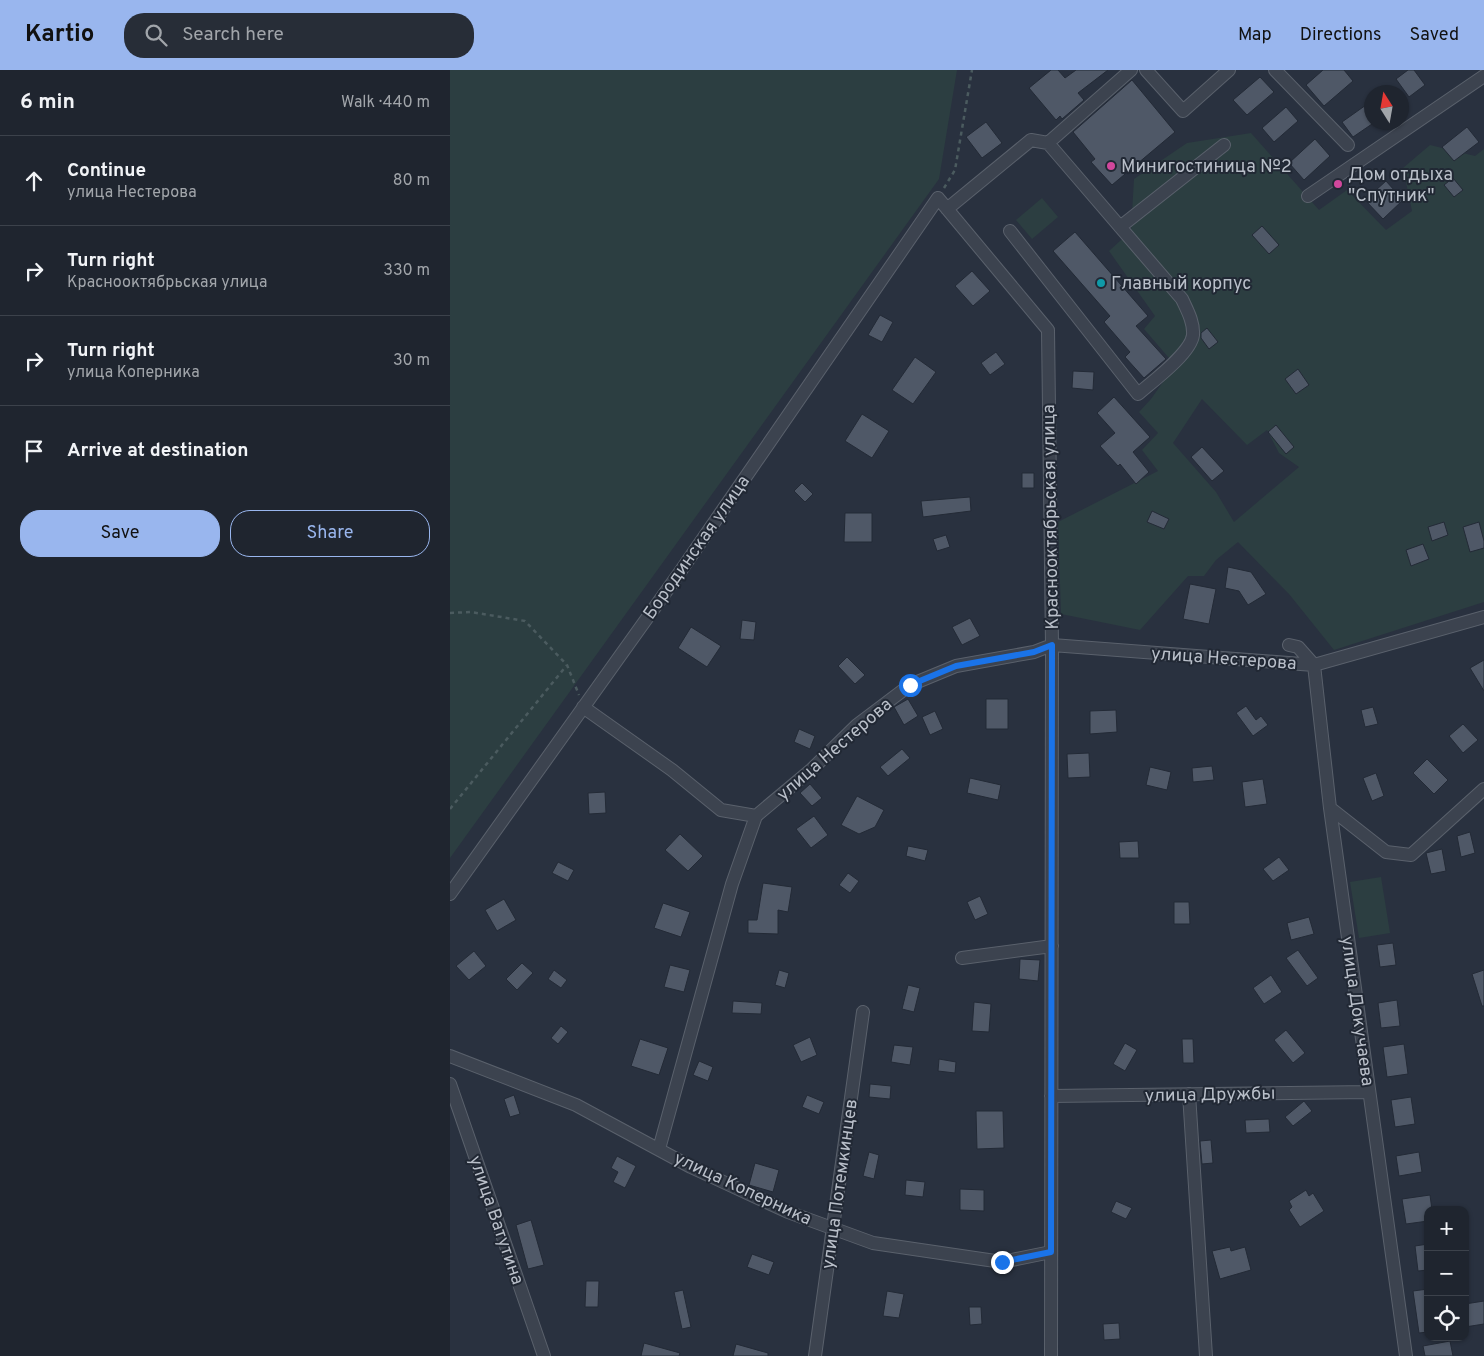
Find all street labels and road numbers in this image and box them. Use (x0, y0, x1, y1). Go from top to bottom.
street label: Краснооктябрьская улица (1038, 404, 1065, 630)
street label: Бородинская улица (639, 471, 756, 624)
street label: улица Нестерова (1150, 643, 1297, 676)
street label: улица Нестерова (772, 694, 898, 807)
street label: улица Докучаева (1335, 935, 1378, 1088)
street label: улица Дружбы (1144, 1083, 1276, 1108)
street label: улица Потемкинцев (817, 1098, 864, 1271)
street label: улица Коперника (670, 1147, 815, 1231)
street label: улица Ватутина (463, 1153, 528, 1288)

